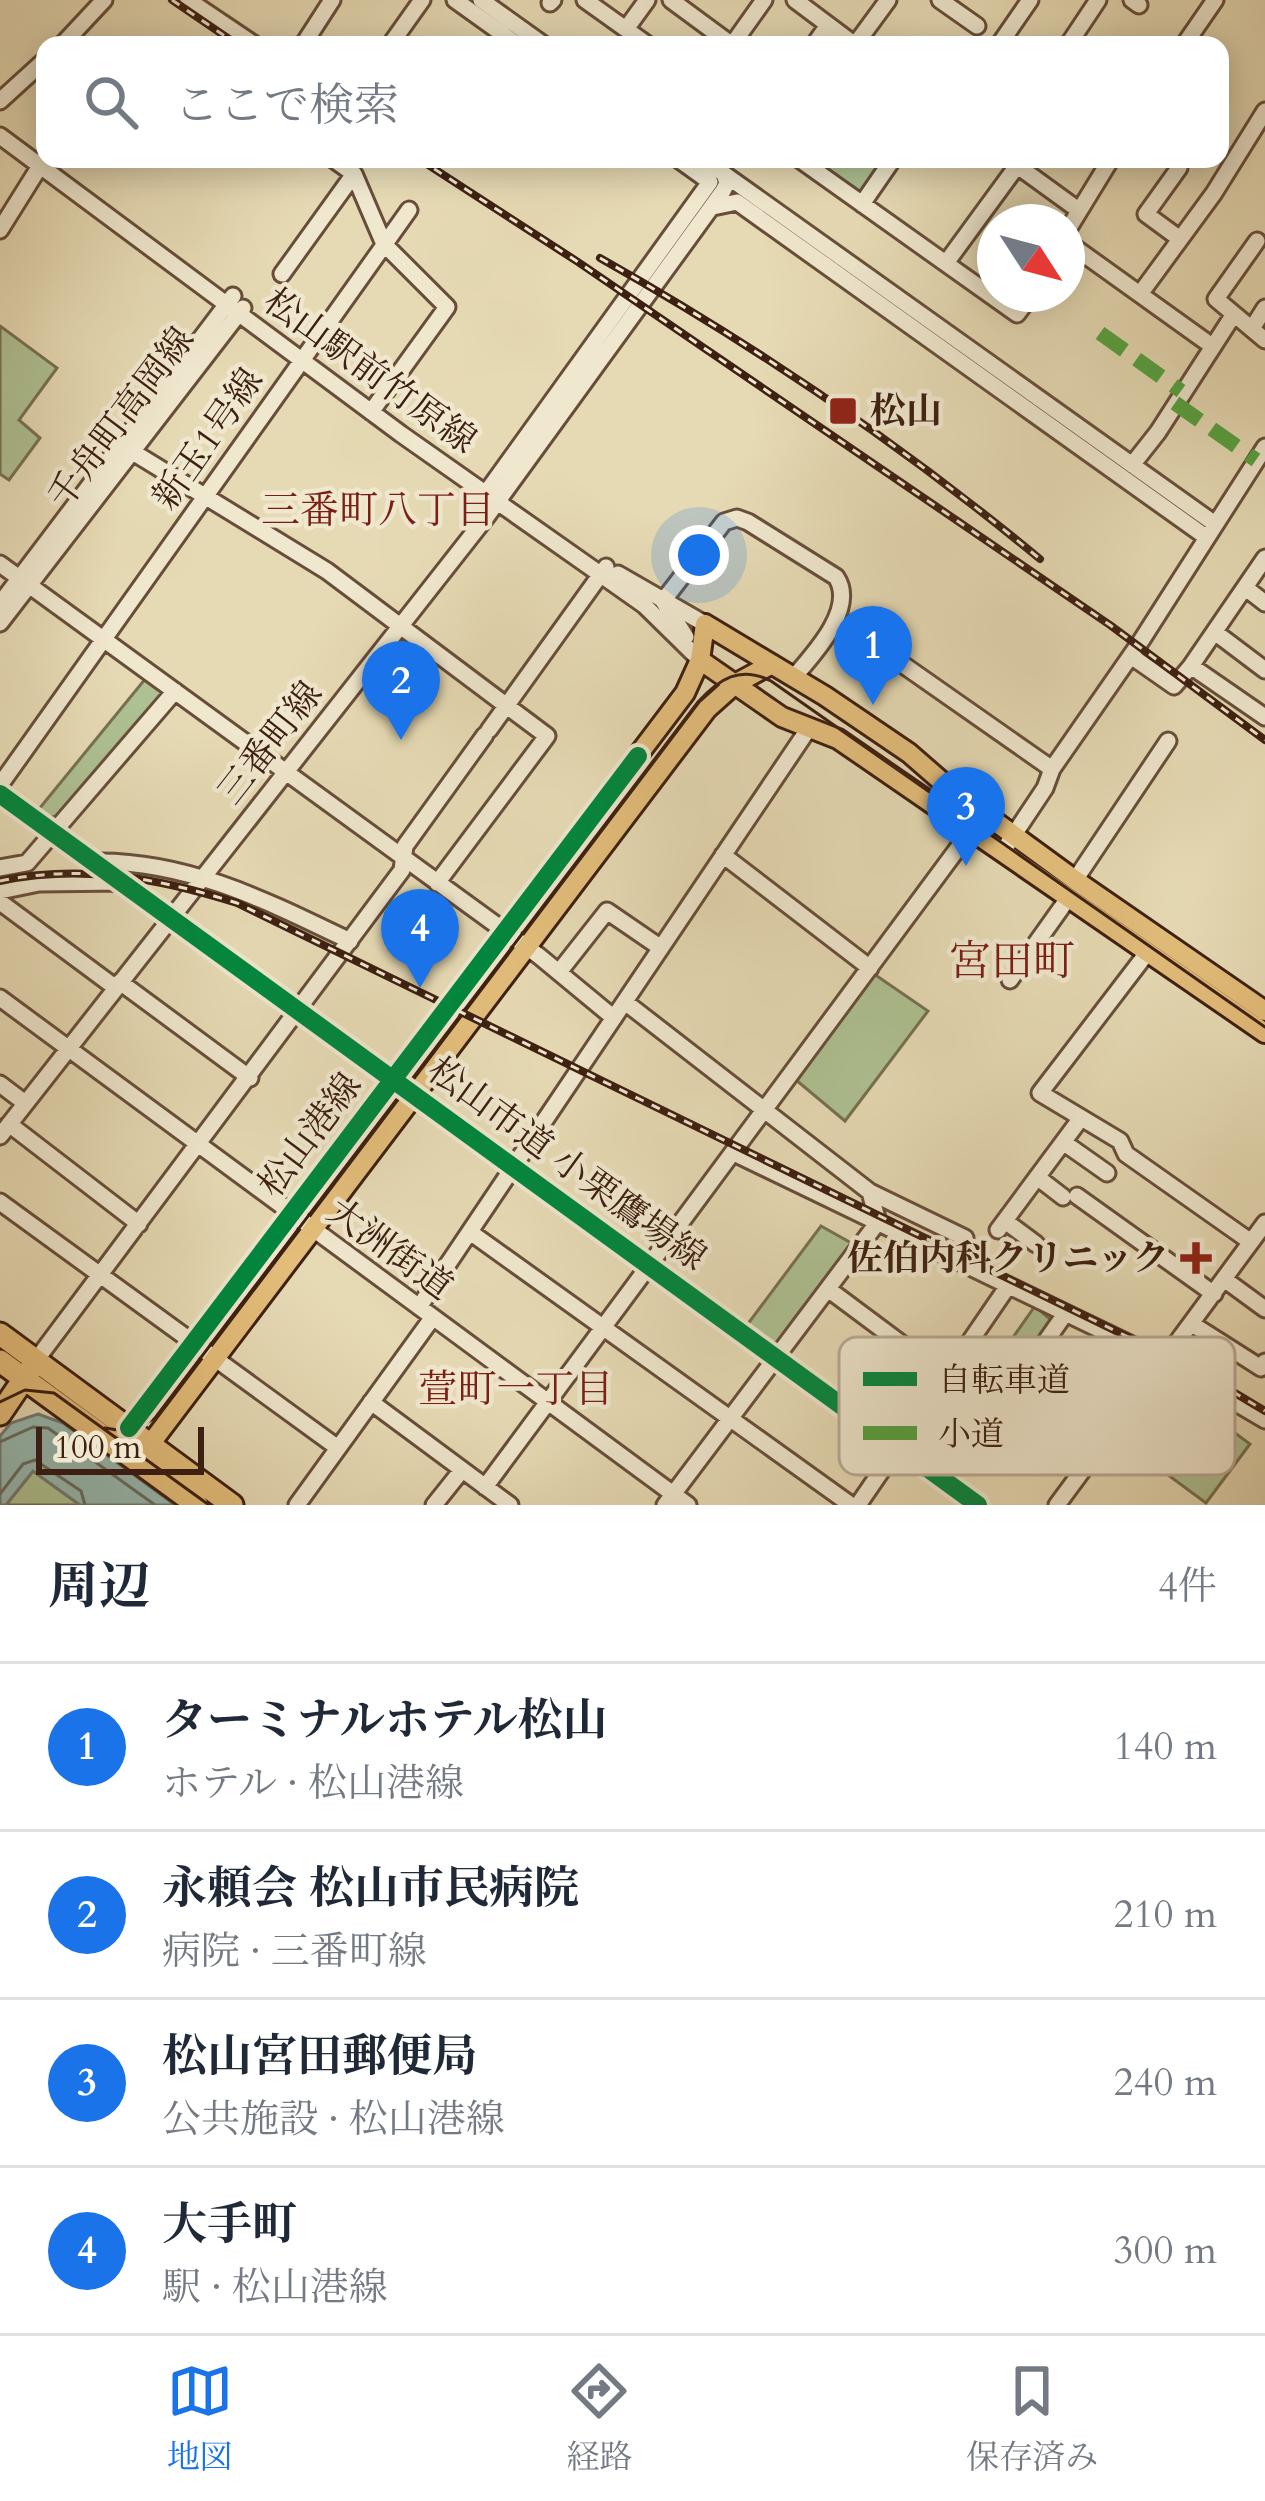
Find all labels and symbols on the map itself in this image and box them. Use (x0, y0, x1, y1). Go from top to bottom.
north arrow (977, 204, 1085, 312)
street label: 松山駅前竹原線 (254, 277, 486, 465)
street label: 千舟町高岡線 (36, 317, 206, 519)
street label: 新玉1号線 (141, 358, 275, 520)
place label: 松山 (870, 387, 942, 436)
marker: 松山 (827, 395, 859, 427)
district label: 三番町八丁目 (261, 484, 495, 537)
your location (669, 525, 729, 585)
pin: 1 (834, 606, 912, 705)
pin: 2 (362, 641, 440, 740)
street label: 三番町線 (206, 671, 334, 815)
pin: 3 (927, 767, 1005, 866)
pin: 4 (381, 889, 459, 988)
district label: 宮田町 (949, 933, 1075, 990)
street label: 松山市道 小栗鷹場線 (418, 1046, 716, 1282)
street label: 松山港線 (247, 1063, 373, 1207)
street label: 大洲街道 (317, 1187, 463, 1311)
place label: 佐伯内科クリニック (847, 1234, 1169, 1283)
marker: 佐伯内科クリニック (1180, 1242, 1212, 1274)
legend (839, 1337, 1235, 1475)
text: 自転車道 (938, 1358, 1070, 1403)
district label: 萱町一丁目 (418, 1363, 614, 1416)
text: 小道 (938, 1412, 1004, 1457)
scale bar (36, 1421, 204, 1474)

